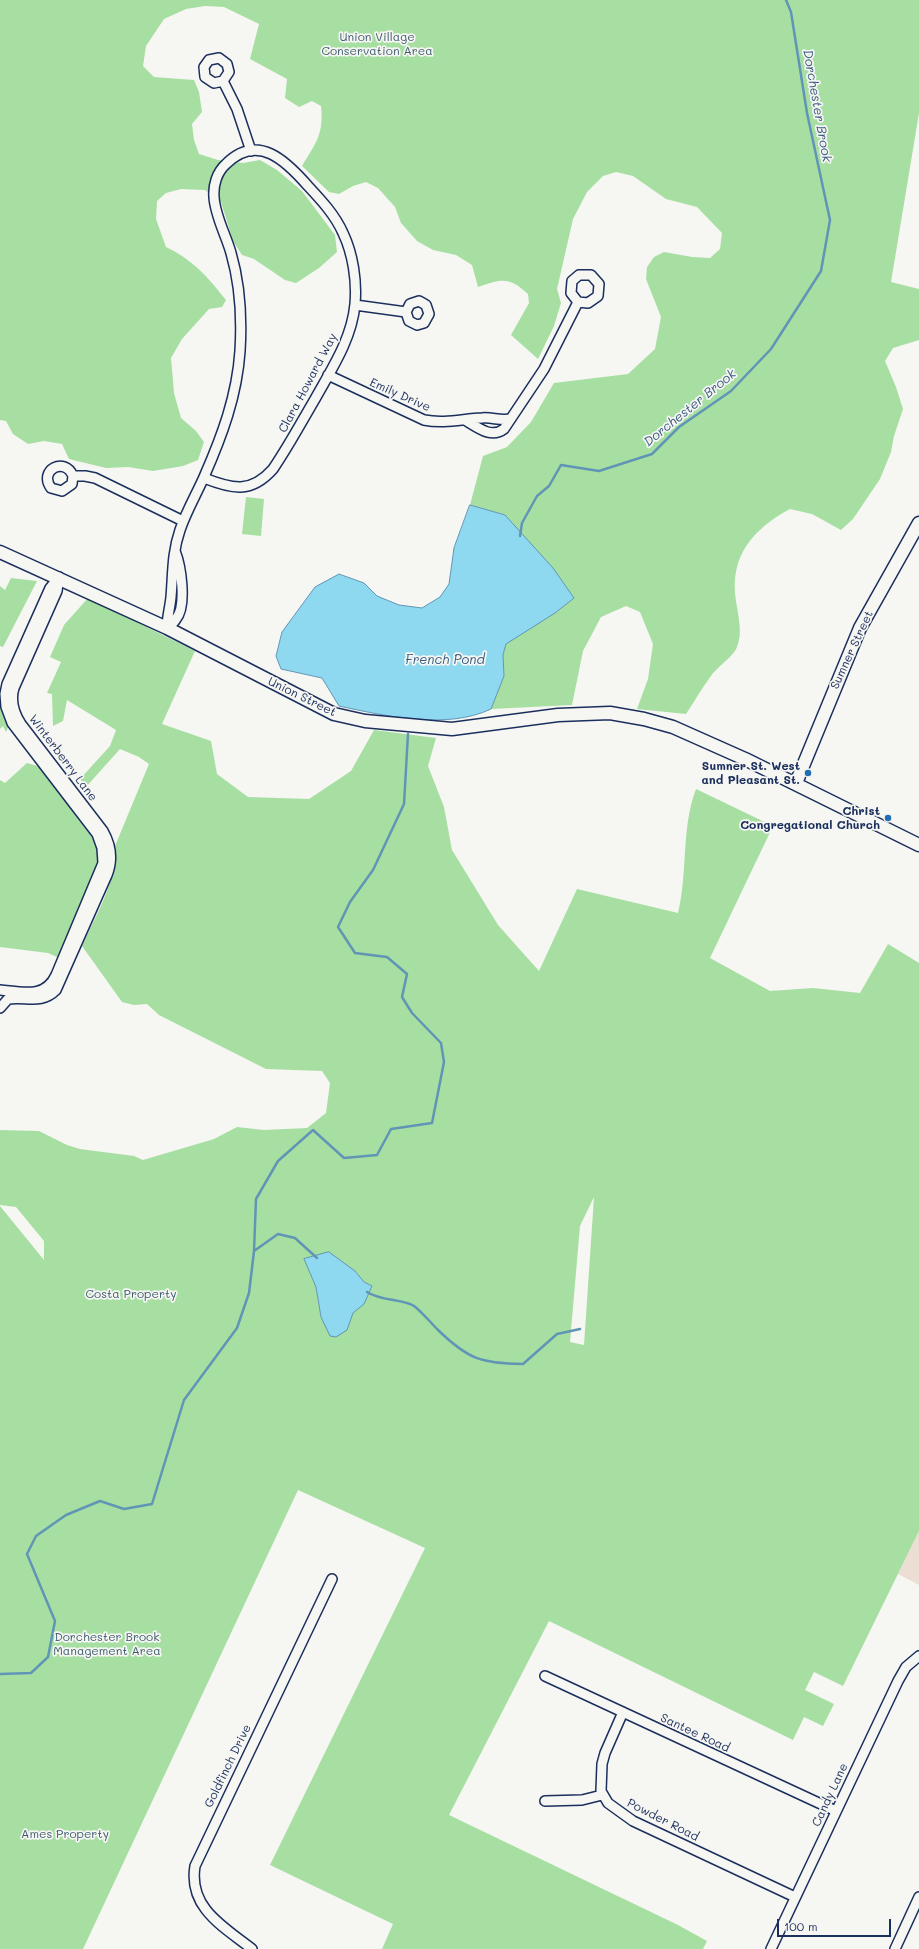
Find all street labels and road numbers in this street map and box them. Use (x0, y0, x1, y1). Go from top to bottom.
street label: Clara Howard Way (276, 331, 340, 435)
street label: Emily Drive (367, 375, 433, 415)
street label: Sumner Street (828, 608, 876, 692)
street label: Union Street (266, 674, 338, 720)
street label: Winterberry Lane (26, 712, 100, 804)
street label: Santee Road (658, 1711, 732, 1755)
street label: Goldfinch Drive (202, 1722, 254, 1810)
street label: Candy Lane (809, 1761, 851, 1829)
street label: Powder Road (625, 1796, 701, 1844)

